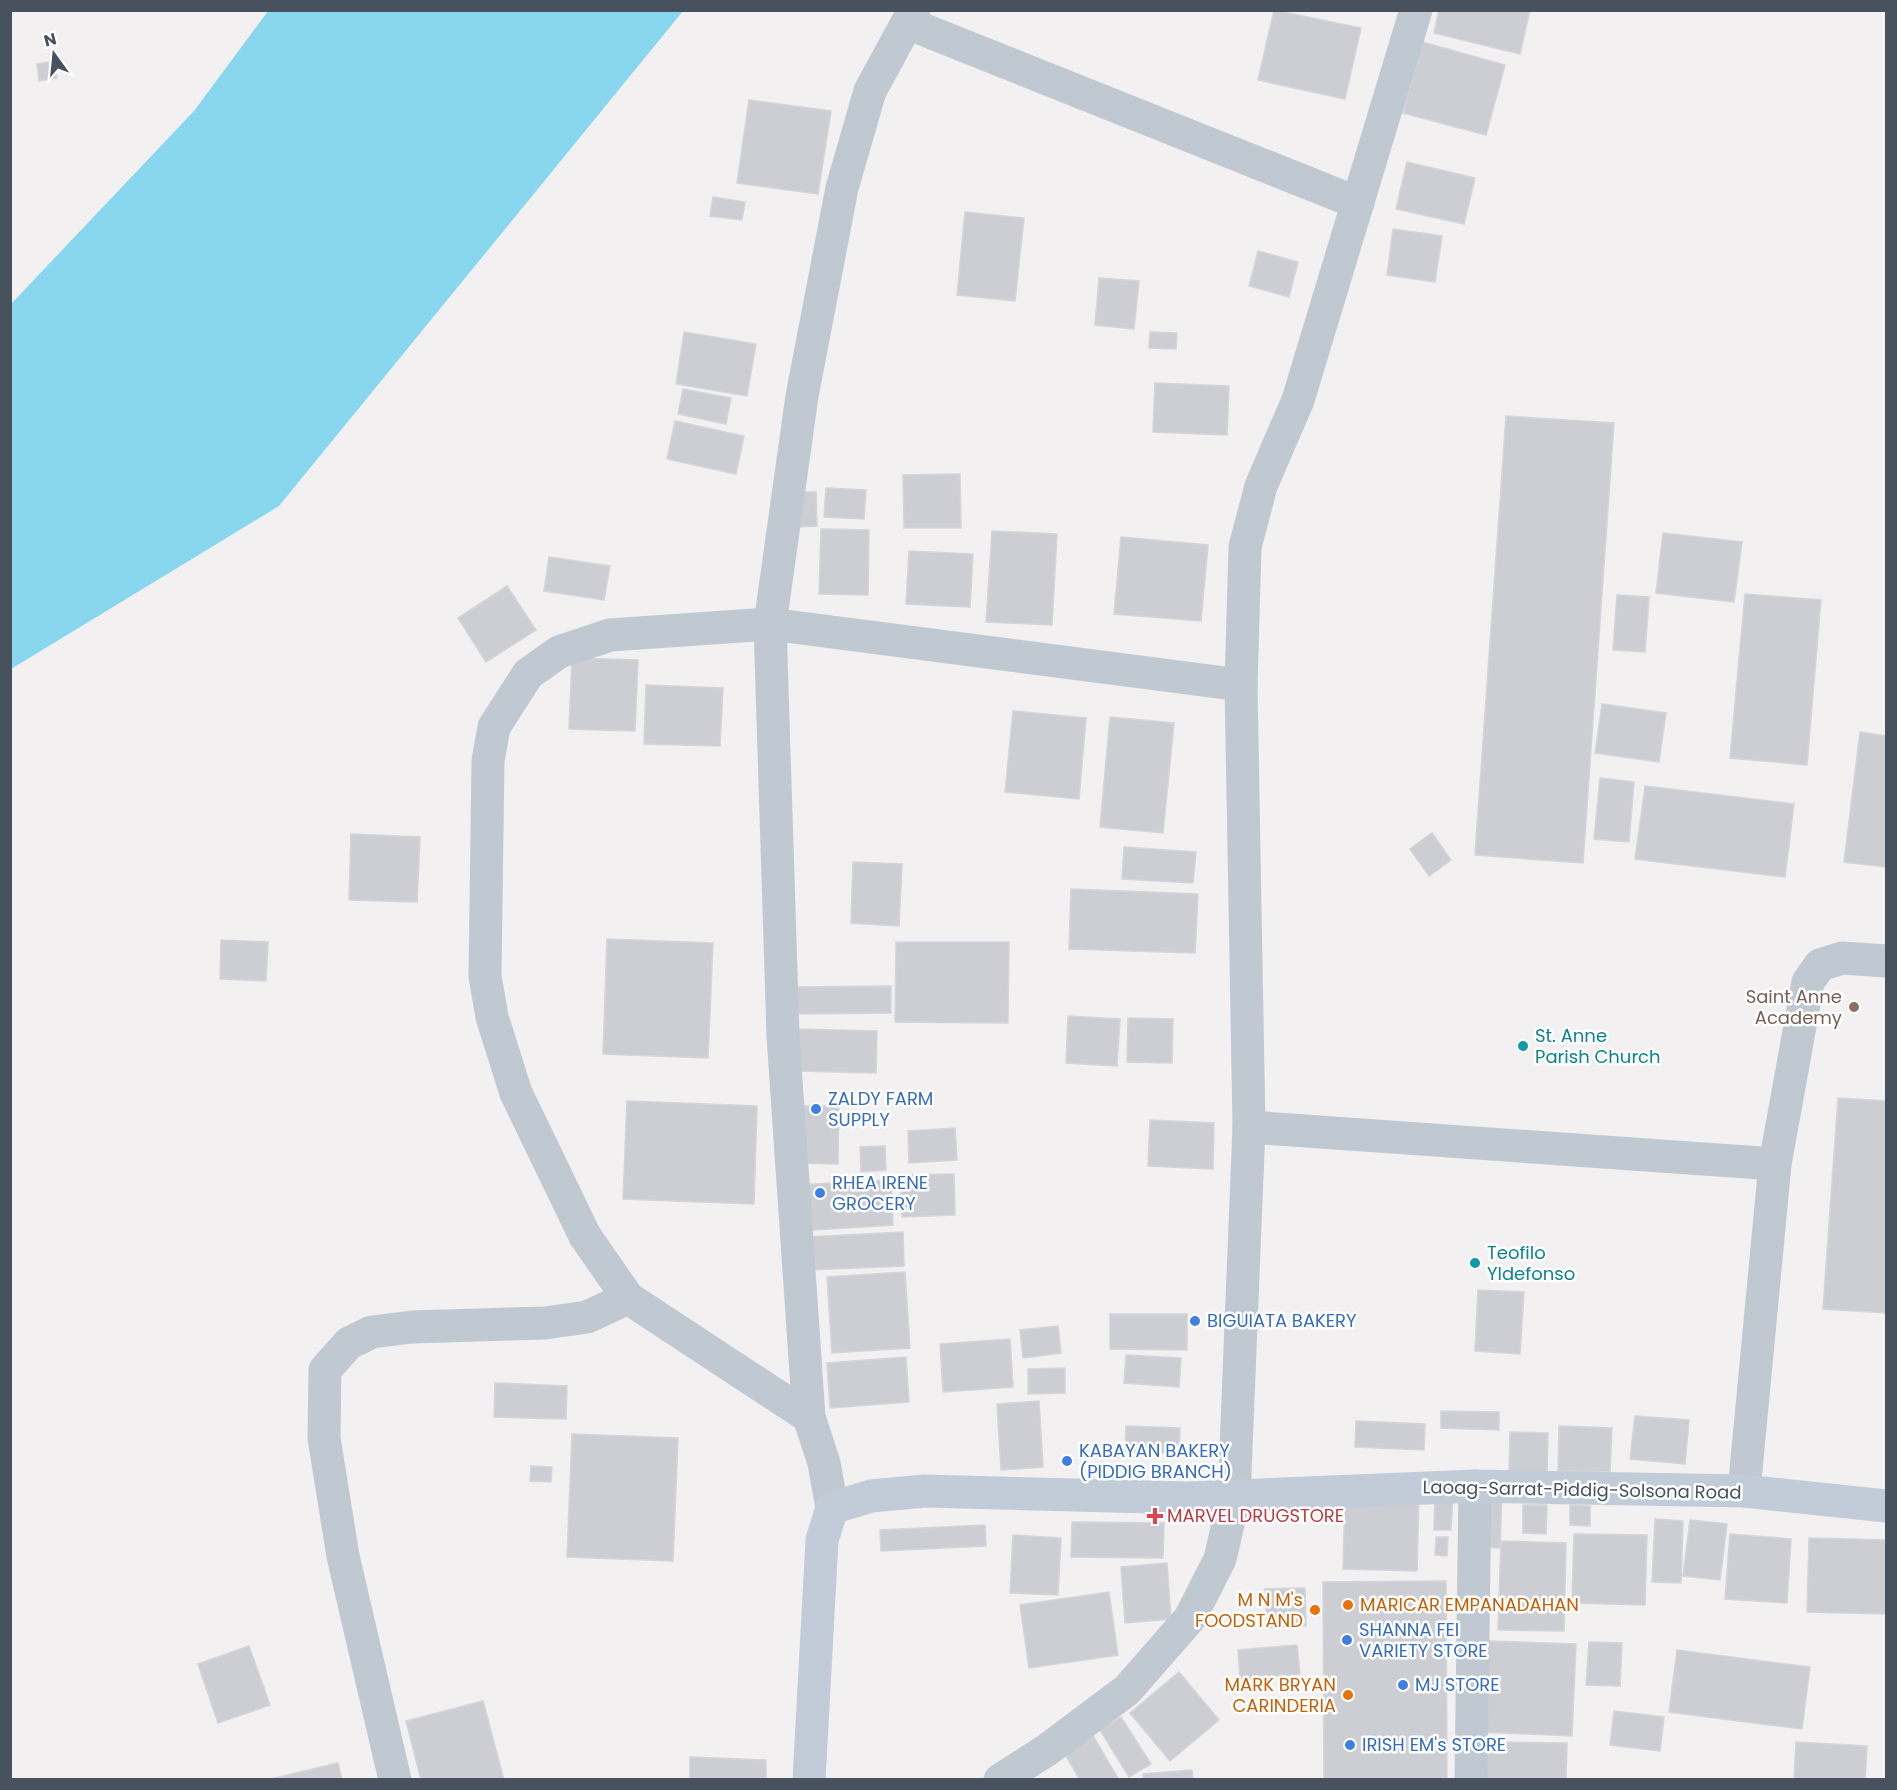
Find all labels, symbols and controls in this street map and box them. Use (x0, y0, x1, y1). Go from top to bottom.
north arrow (24, 24, 84, 84)
text: N (41, 27, 59, 53)
place label: Saint Anne Academy (1746, 984, 1842, 1030)
marker: Saint Anne Academy (1847, 1000, 1861, 1014)
place label: St. Anne Parish Church (1535, 1023, 1661, 1069)
marker: St. Anne Parish Church (1516, 1039, 1530, 1053)
place label: ZALDY FARM SUPPLY (828, 1086, 933, 1132)
marker: ZALDY FARM SUPPLY (809, 1102, 823, 1116)
place label: RHEA IRENE GROCERY (832, 1170, 928, 1216)
marker: RHEA IRENE GROCERY (813, 1186, 827, 1200)
place label: Teofilo Yldefonso (1487, 1240, 1575, 1286)
marker: Teofilo Yldefonso (1468, 1256, 1482, 1270)
place label: BIGUIATA BAKERY (1207, 1308, 1357, 1333)
marker: BIGUIATA BAKERY (1188, 1314, 1202, 1328)
place label: KABAYAN BAKERY (PIDDIG BRANCH) (1079, 1438, 1232, 1484)
marker: KABAYAN BAKERY (PIDDIG BRANCH) (1060, 1454, 1074, 1468)
street label: Laoag-Sarrat-Piddig-Solsona Road (1422, 1474, 1742, 1505)
place label: MARVEL DRUGSTORE (1167, 1503, 1344, 1528)
marker: MARVEL DRUGSTORE (1148, 1509, 1162, 1523)
place label: M N M's FOODSTAND (1195, 1587, 1303, 1633)
place label: MARICAR EMPANADAHAN (1360, 1592, 1579, 1617)
marker: MARICAR EMPANADAHAN (1341, 1598, 1355, 1612)
marker: M N M's FOODSTAND (1308, 1603, 1322, 1617)
place label: SHANNA FEI VARIETY STORE (1359, 1617, 1488, 1663)
marker: SHANNA FEI VARIETY STORE (1340, 1633, 1354, 1647)
place label: MARK BRYAN CARINDERIA (1225, 1672, 1336, 1718)
place label: MJ STORE (1415, 1672, 1499, 1697)
marker: MJ STORE (1396, 1678, 1410, 1692)
marker: MARK BRYAN CARINDERIA (1341, 1688, 1355, 1702)
place label: IRISH EM's STORE (1362, 1732, 1506, 1757)
marker: IRISH EM's STORE (1343, 1738, 1357, 1752)

